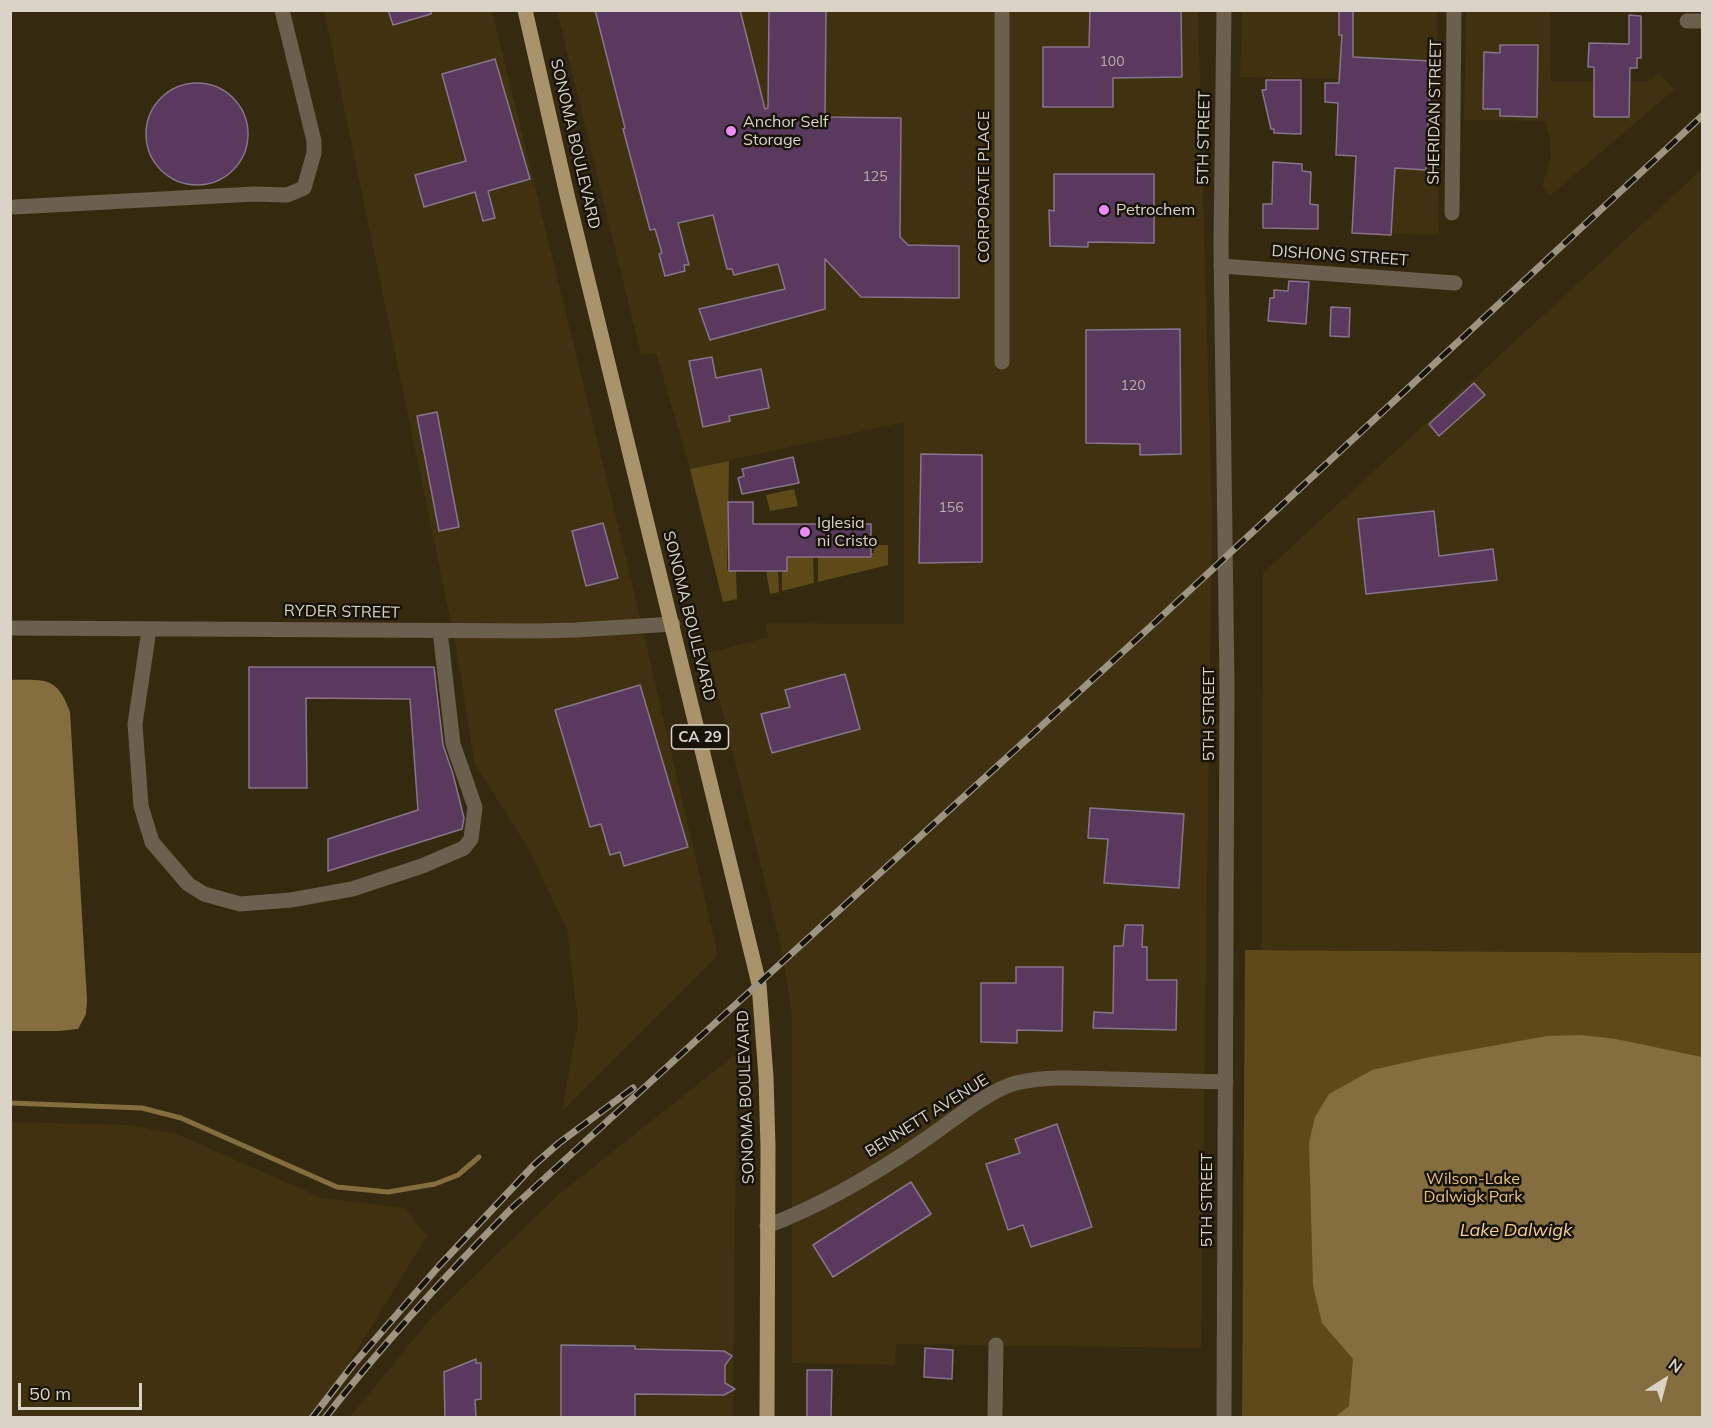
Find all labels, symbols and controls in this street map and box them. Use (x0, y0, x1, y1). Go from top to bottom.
street label: SHERIDAN STREET (1424, 39, 1446, 185)
house number: 100 (1099, 54, 1125, 70)
street label: SONOMA BOULEVARD (546, 57, 604, 231)
street label: 5TH STREET (1194, 91, 1214, 185)
street label: CORPORATE PLACE (974, 111, 994, 263)
place label: Anchor Self Storage (743, 112, 828, 150)
marker: Anchor Self Storage (724, 124, 738, 138)
house number: 125 (862, 169, 888, 185)
place label: Petrochem (1116, 200, 1195, 220)
marker: Petrochem (1097, 203, 1111, 217)
street label: DISHONG STREET (1271, 242, 1409, 270)
house number: 120 (1120, 378, 1146, 394)
house number: 156 (938, 500, 964, 516)
place label: Iglesia ni Cristo (817, 513, 877, 551)
marker: Iglesia ni Cristo (798, 525, 812, 539)
street label: SONOMA BOULEVARD (659, 529, 719, 703)
street label: RYDER STREET (284, 601, 400, 623)
street label: 5TH STREET (1199, 667, 1219, 761)
road number: CA 29 (672, 725, 728, 749)
street label: SONOMA BOULEVARD (733, 1010, 759, 1184)
street label: BENNETT AVENUE (862, 1070, 992, 1162)
street label: 5TH STREET (1197, 1153, 1217, 1247)
park label: Wilson-Lake Dalwigk Park (1424, 1169, 1522, 1207)
water label: Lake Dalwigk (1460, 1220, 1572, 1242)
north arrow (1635, 1350, 1695, 1410)
text: N (1665, 1354, 1686, 1377)
scale bar (21, 1371, 146, 1409)
text: 50 m (29, 1382, 71, 1405)

